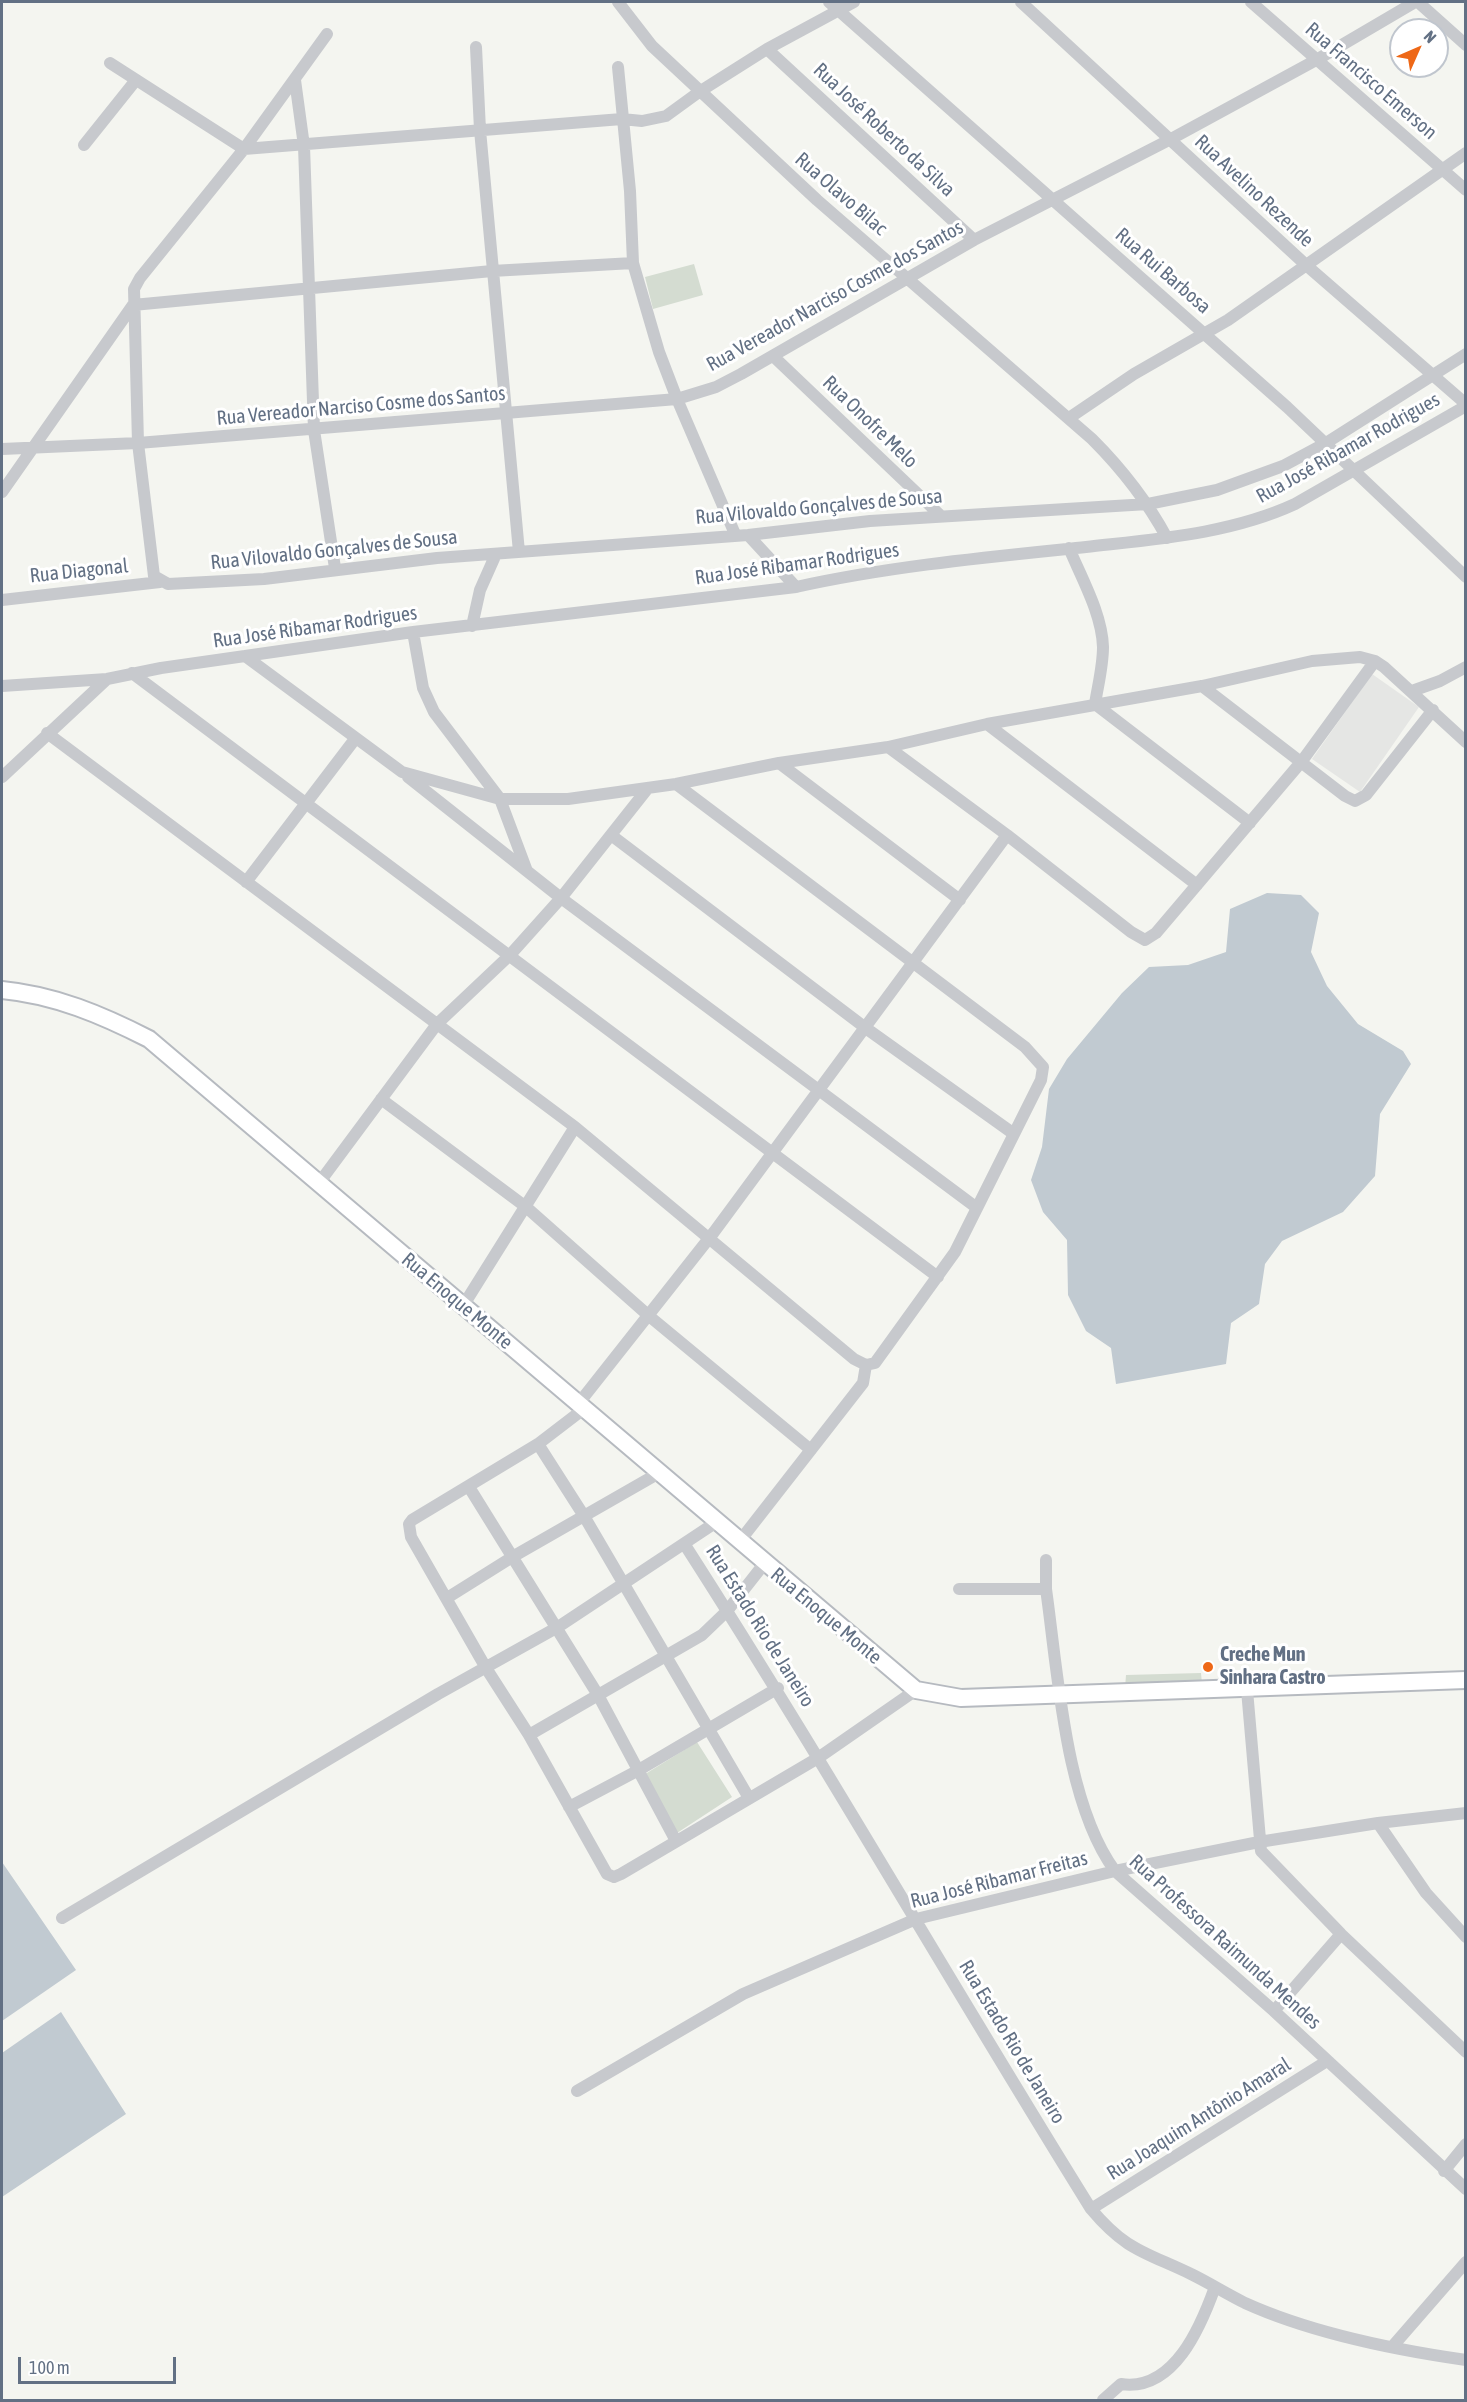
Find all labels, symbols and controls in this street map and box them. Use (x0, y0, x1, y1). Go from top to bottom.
street label: Rua Francisco Emerson (1300, 17, 1442, 145)
north arrow (1389, 18, 1449, 78)
text: N (1421, 27, 1440, 46)
street label: Rua José Roberto da Silva (808, 58, 960, 202)
street label: Rua Avelino Rezende (1190, 130, 1318, 252)
street label: Rua Olavo Bilac (790, 147, 892, 241)
street label: Rua Vereador Narciso Cosme dos Santos (702, 215, 968, 377)
street label: Rua Rui Barbosa (1110, 223, 1216, 319)
street label: Rua Onofre Melo (818, 371, 922, 473)
street label: Rua Vereador Narciso Cosme dos Santos (216, 381, 506, 431)
street label: Rua José Ribamar Rodrigues (1252, 388, 1444, 508)
street label: Rua Vilovaldo Gonçalves de Sousa (694, 484, 944, 530)
street label: Rua Vilovaldo Gonçalves de Sousa (209, 525, 459, 575)
street label: Rua José Ribamar Rodrigues (693, 538, 901, 590)
street label: Rua Diagonal (29, 554, 129, 588)
street label: Rua José Ribamar Rodrigues (211, 601, 419, 653)
street label: Rua Enoque Monte (397, 1248, 517, 1354)
street label: Rua Estado Rio de Janeiro (700, 1541, 820, 1711)
street label: Rua Enoque Monte (766, 1563, 886, 1669)
place label: Creche Mun Sinhara Castro (1220, 1643, 1326, 1690)
marker: Creche Mun Sinhara Castro (1201, 1660, 1215, 1674)
street label: Rua José Ribamar Freitas (908, 1846, 1090, 1914)
street label: Rua Professora Raimunda Mendes (1124, 1850, 1326, 2034)
street label: Rua Estado Rio de Janeiro (954, 1956, 1070, 2128)
street label: Rua Joaquim Antônio Amaral (1103, 2053, 1295, 2185)
scale bar (21, 2345, 178, 2383)
text: 100 m (29, 2357, 70, 2378)

